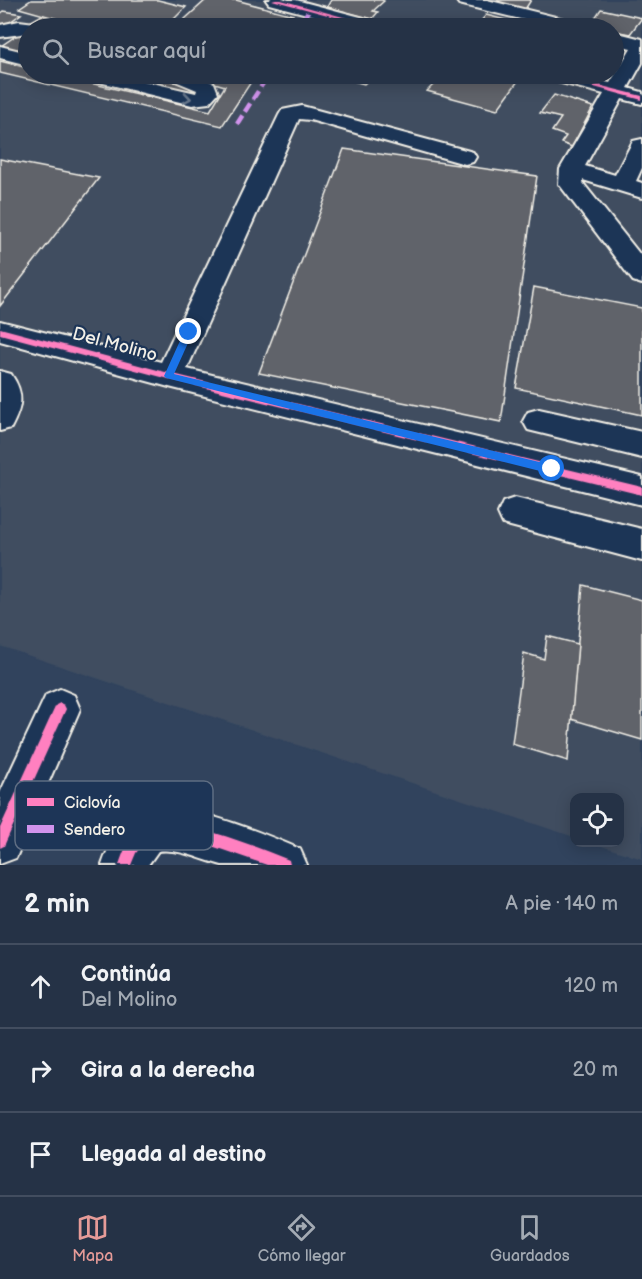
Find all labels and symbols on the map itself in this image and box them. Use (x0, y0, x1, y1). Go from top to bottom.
one-way arrow (183, 91, 192, 103)
route end (175, 318, 201, 344)
street label: Del Molino (70, 323, 160, 366)
route start (538, 455, 564, 481)
legend (15, 781, 213, 850)
text: Ciclovía (64, 794, 121, 813)
text: Sendero (64, 821, 125, 840)

